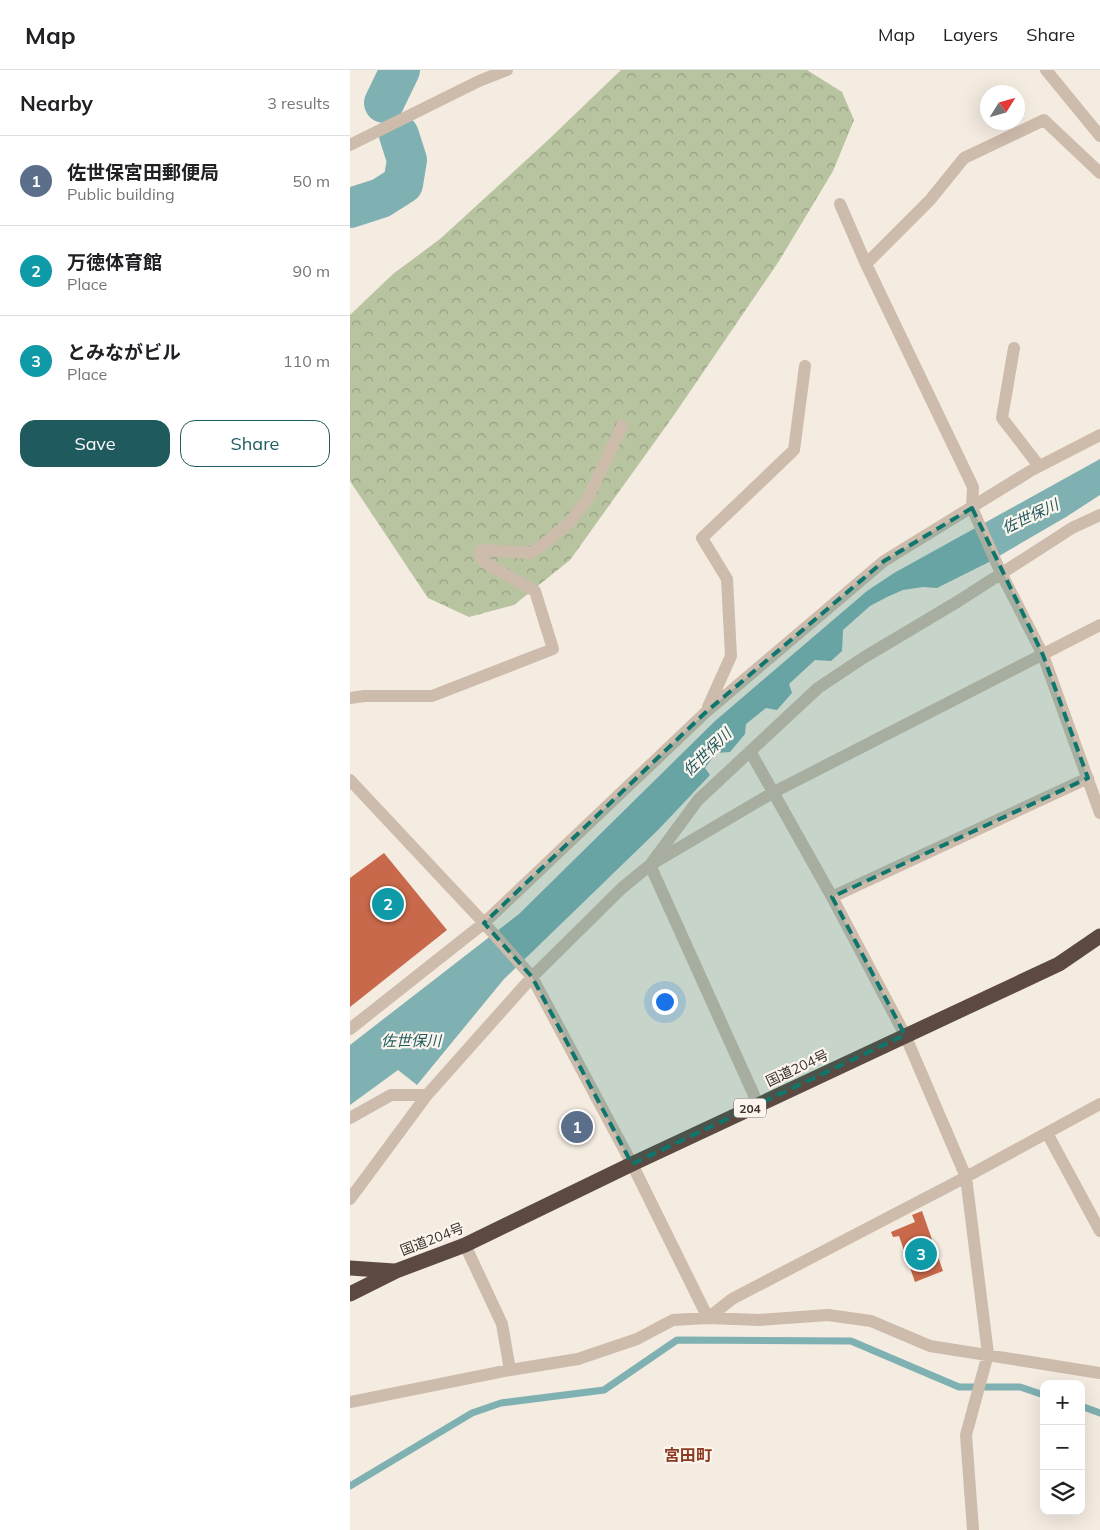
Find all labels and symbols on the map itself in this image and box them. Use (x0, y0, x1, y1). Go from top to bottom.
north arrow (980, 85, 1025, 130)
water label: 佐世保川 (999, 494, 1063, 537)
water label: 佐世保川 (679, 723, 737, 780)
pin: 2 (372, 885, 404, 923)
your location (652, 989, 678, 1015)
water label: 佐世保川 (381, 1031, 443, 1050)
street label: 国道204号 (763, 1046, 831, 1090)
road number: 204 (734, 1098, 766, 1118)
pin: 1 (561, 1108, 593, 1146)
street label: 国道204号 (397, 1219, 467, 1259)
pin: 3 (905, 1235, 937, 1273)
district label: 宮田町 (664, 1445, 712, 1465)

